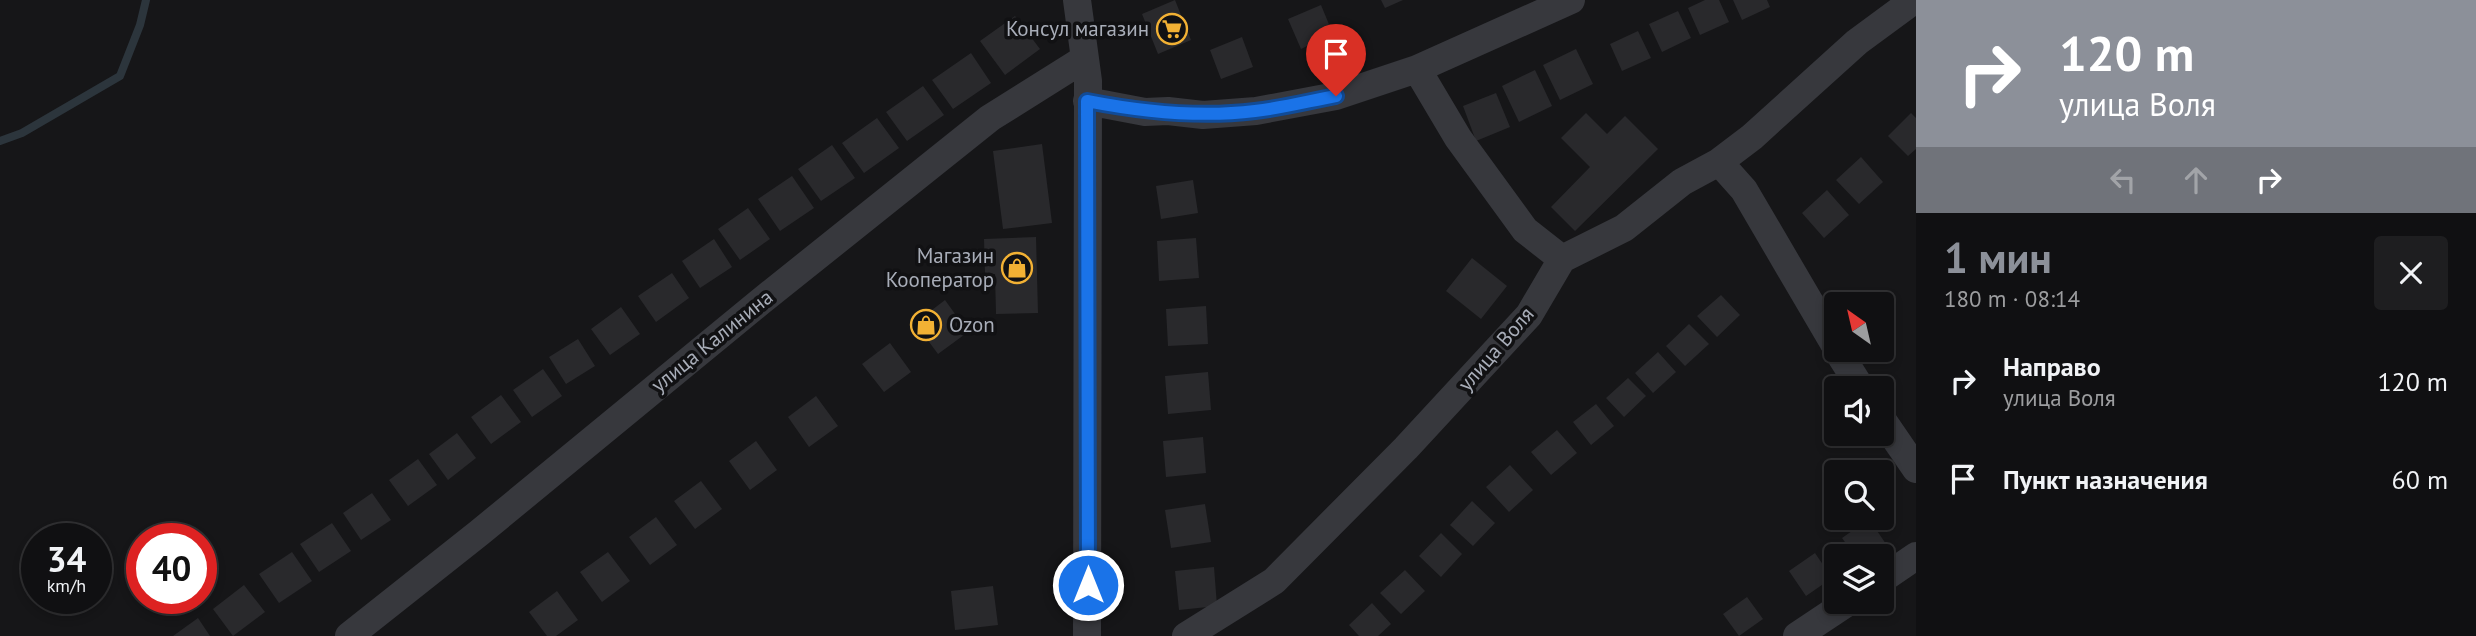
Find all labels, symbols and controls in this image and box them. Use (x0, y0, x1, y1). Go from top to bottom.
supermarket icon: Консул магазин (1155, 12, 1189, 46)
place label: Консул магазин (1006, 15, 1149, 42)
text: 120 m (2059, 21, 2194, 85)
pin (1306, 24, 1366, 96)
icon: right (1944, 28, 2035, 119)
icon: arrive (1317, 35, 1355, 73)
text: улица Воля (2059, 83, 2216, 125)
icon: left (2104, 161, 2142, 199)
icon: ahead (2177, 161, 2215, 199)
icon: right (2250, 161, 2288, 199)
text: 1 мин (1944, 230, 2052, 285)
button: close (2374, 236, 2448, 310)
place label: Магазин Кооператор (886, 242, 994, 293)
shop icon: Магазин Кооператор (1000, 251, 1034, 285)
street label: улица Калинина (645, 283, 778, 398)
text: 180 m · 08:14 (1944, 284, 2080, 313)
north arrow (1824, 292, 1894, 362)
map controls (1824, 292, 1894, 614)
street label: улица Воля (1452, 301, 1540, 396)
shop icon: Ozon (909, 308, 943, 342)
place label: Ozon (949, 311, 995, 338)
text: Направо (2003, 350, 2101, 383)
icon: right (1944, 362, 1982, 400)
text: 120 m (2377, 365, 2448, 398)
button: sound (1824, 376, 1894, 446)
text: улица Воля (2003, 383, 2116, 412)
button: search (1824, 460, 1894, 530)
icon: arrive (1944, 460, 1982, 498)
text: Пункт назначения (2003, 463, 2208, 496)
text: 60 m (2392, 463, 2448, 496)
speed limit sign: 40 (126, 523, 217, 614)
text: 34 (47, 536, 86, 582)
button: layers (1824, 544, 1894, 614)
position arrow (1051, 548, 1125, 622)
text: km/h (47, 574, 86, 597)

